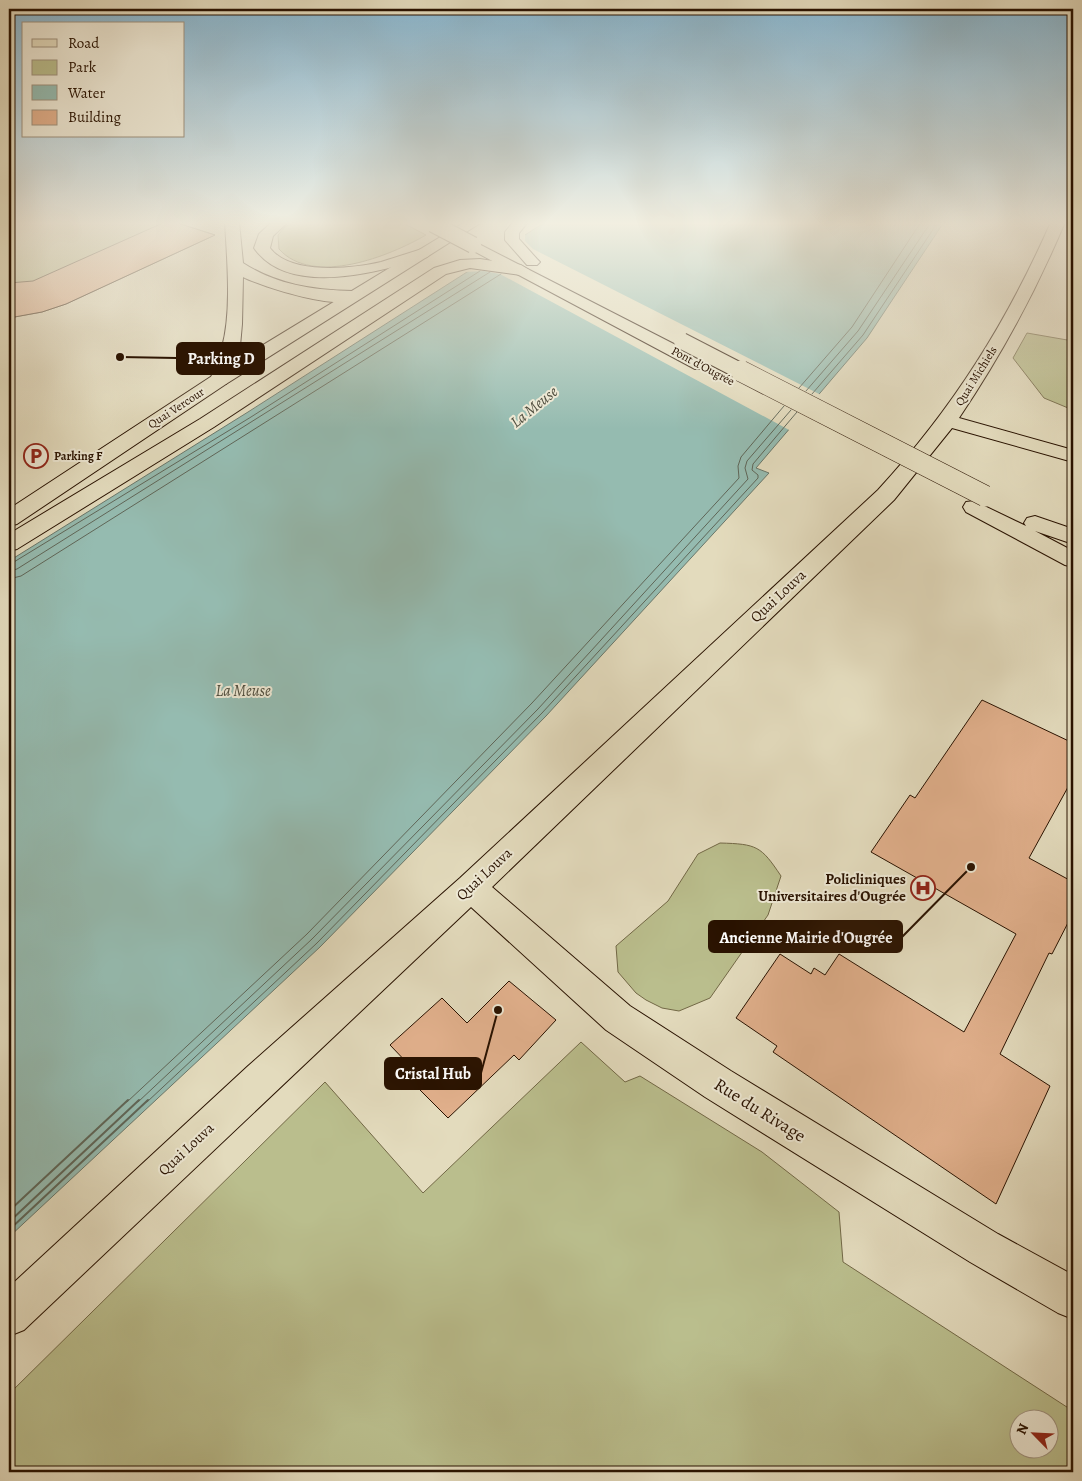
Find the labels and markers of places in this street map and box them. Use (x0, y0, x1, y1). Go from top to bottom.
callout: Parking D (177, 343, 264, 374)
parking icon: Parking F (23, 443, 49, 469)
place label: Parking F (54, 448, 103, 464)
place label: Policliniques Universitaires d'Ougrée (758, 869, 906, 906)
hospital icon: Policliniques Universitaires d'Ougrée (910, 875, 936, 901)
callout: Ancienne Mairie d'Ougrée (709, 921, 902, 952)
callout: Cristal Hub (385, 1058, 481, 1089)

